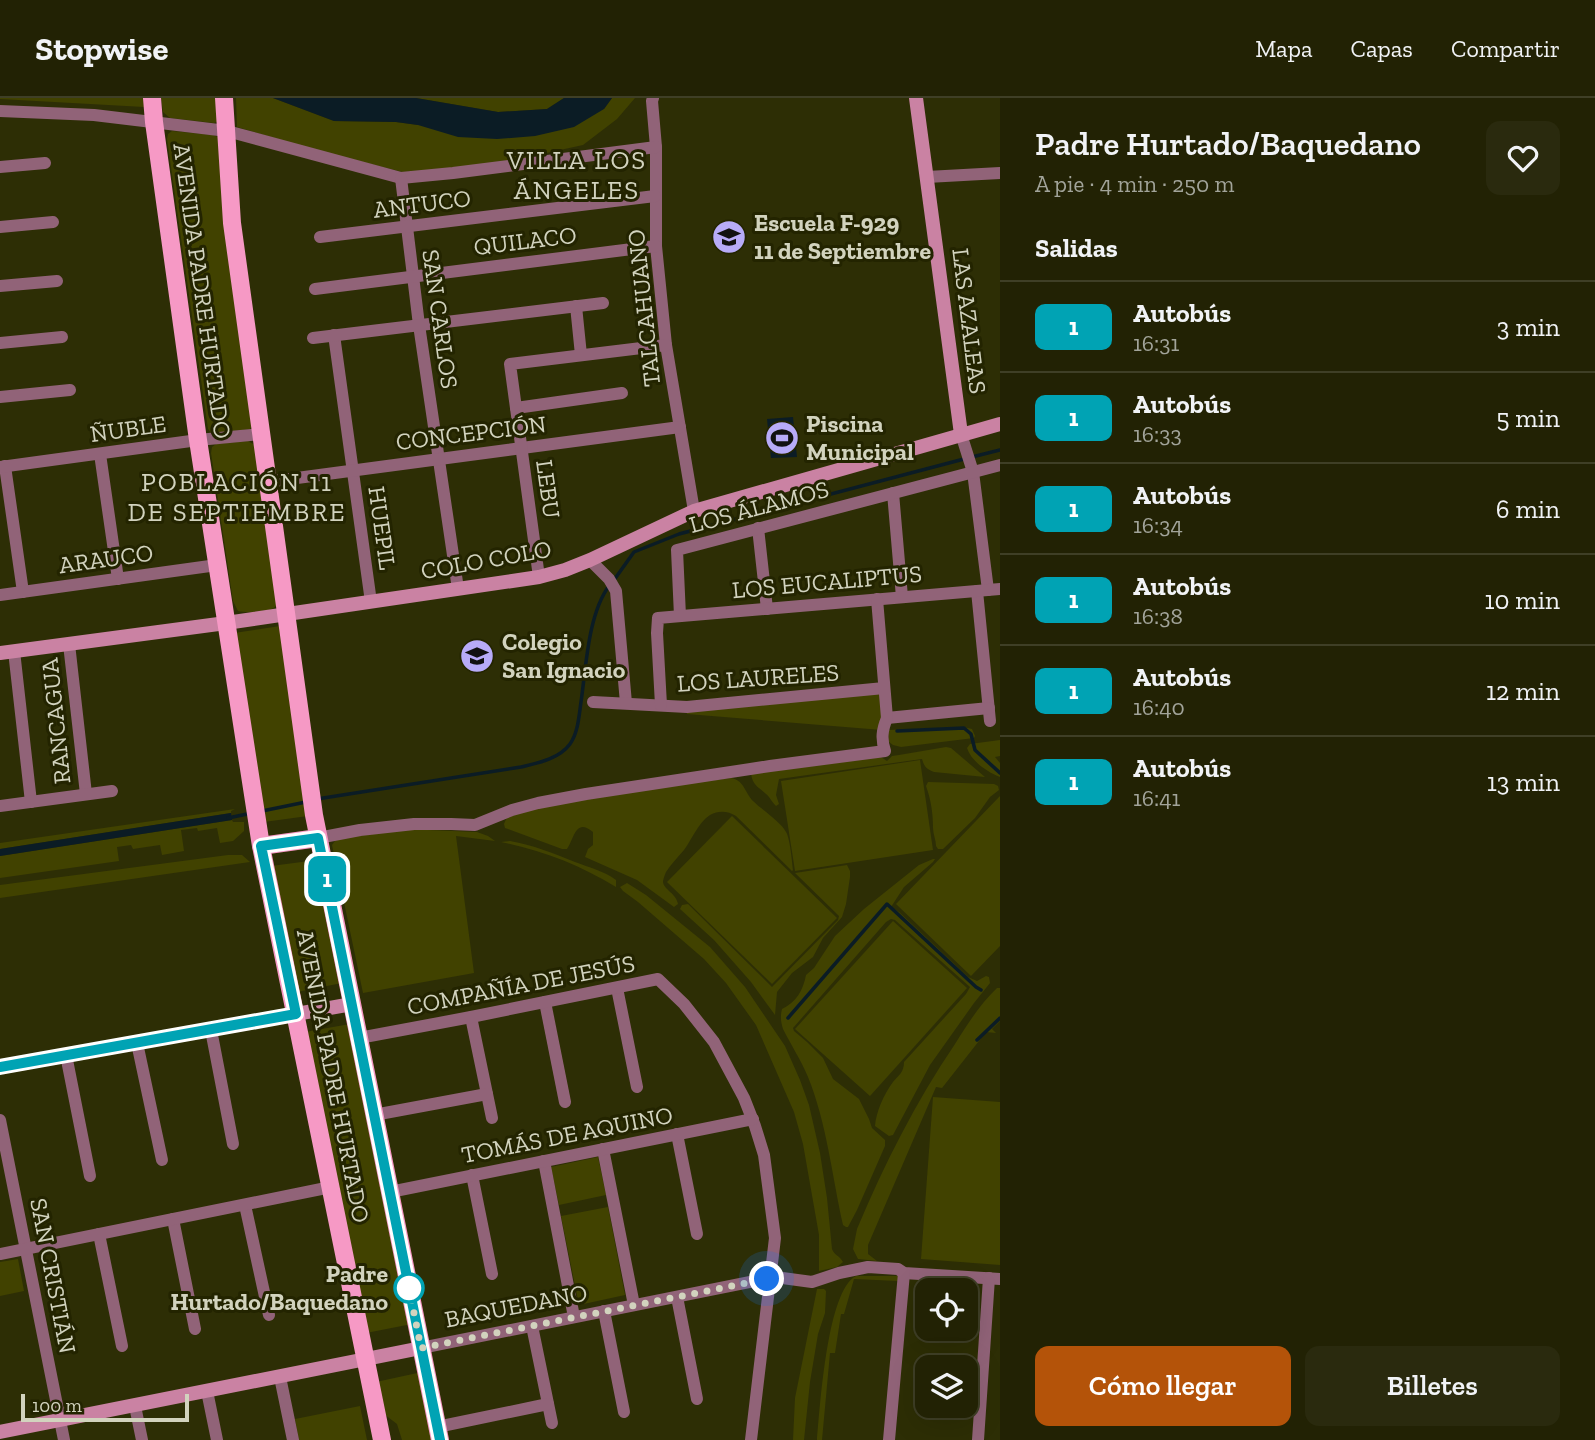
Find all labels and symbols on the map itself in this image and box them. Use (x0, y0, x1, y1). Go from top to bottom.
street label: AVENIDA PADRE HURTADO (167, 141, 238, 441)
district label: VILLA LOS ÁNGELES (506, 144, 647, 206)
street label: ANTUCO (371, 183, 472, 224)
place label: Escuela F-929 11 de Septiembre (754, 208, 931, 265)
school or university icon: Escuela F-929 11 de Septiembre (710, 218, 748, 256)
street label: QUILACO (472, 220, 578, 261)
street label: TALCAHUANO (621, 228, 666, 388)
street label: LAS AZALEAS (946, 246, 993, 395)
street label: SAN CARLOS (416, 247, 465, 390)
street label: ÑUBLE (88, 409, 168, 448)
street label: CONCEPCIÓN (394, 409, 548, 456)
place label: Piscina Municipal (806, 409, 914, 466)
sports icon: Piscina Municipal (763, 419, 801, 457)
street label: LEBU (530, 458, 567, 520)
district label: POBLACIÓN 11 DE SEPTIEMBRE (127, 466, 347, 528)
street label: LOS ÁLAMOS (686, 474, 832, 539)
street label: HUEPIL (362, 484, 403, 571)
street label: COLO COLO (418, 534, 553, 585)
street label: ARAUCO (57, 538, 155, 579)
street label: LOS EUCALIPTUS (731, 559, 923, 604)
place label: Colegio San Ignacio (502, 627, 626, 684)
school or university icon: Colegio San Ignacio (458, 637, 496, 675)
street label: RANCAGUA (34, 656, 77, 786)
street label: LOS LAURELES (676, 657, 840, 698)
line badge: 1 (304, 856, 350, 902)
street label: AVENIDA PADRE HURTADO (291, 927, 376, 1225)
street label: COMPAÑÍA DE JESÚS (405, 948, 637, 1021)
street label: TOMÁS DE AQUINO (459, 1100, 675, 1169)
street label: SAN CRISTIÁN (24, 1196, 83, 1356)
place label: Padre Hurtado/Baquedano (170, 1259, 388, 1316)
your location (749, 1261, 784, 1296)
marker: Padre Hurtado/Baquedano (394, 1273, 424, 1303)
street label: BAQUEDANO (442, 1277, 590, 1334)
scale bar (21, 1391, 189, 1423)

